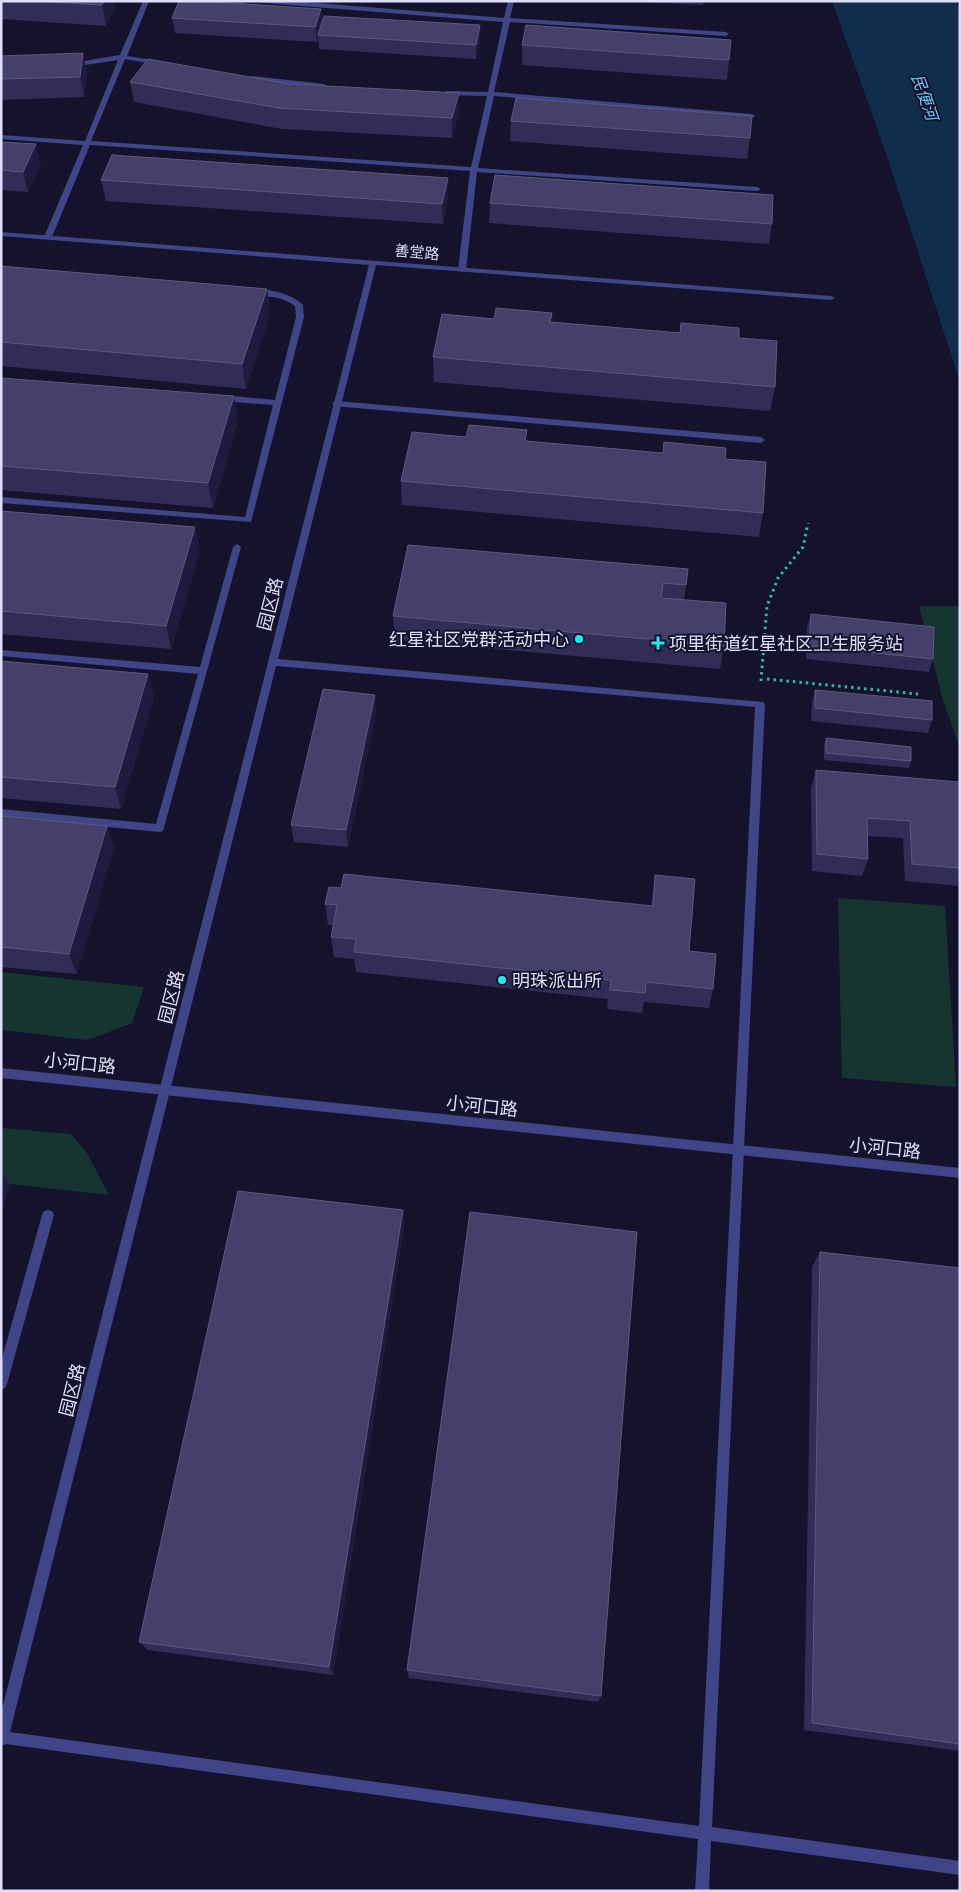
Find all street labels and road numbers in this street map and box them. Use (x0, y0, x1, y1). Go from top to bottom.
street label: 善堂路 (394, 241, 440, 263)
street label: 园区路 (252, 575, 288, 633)
street label: 园区路 (153, 968, 189, 1026)
street label: 小河口路 (43, 1048, 117, 1078)
street label: 小河口路 (445, 1091, 519, 1121)
street label: 小河口路 (848, 1133, 922, 1163)
street label: 园区路 (54, 1361, 90, 1419)

